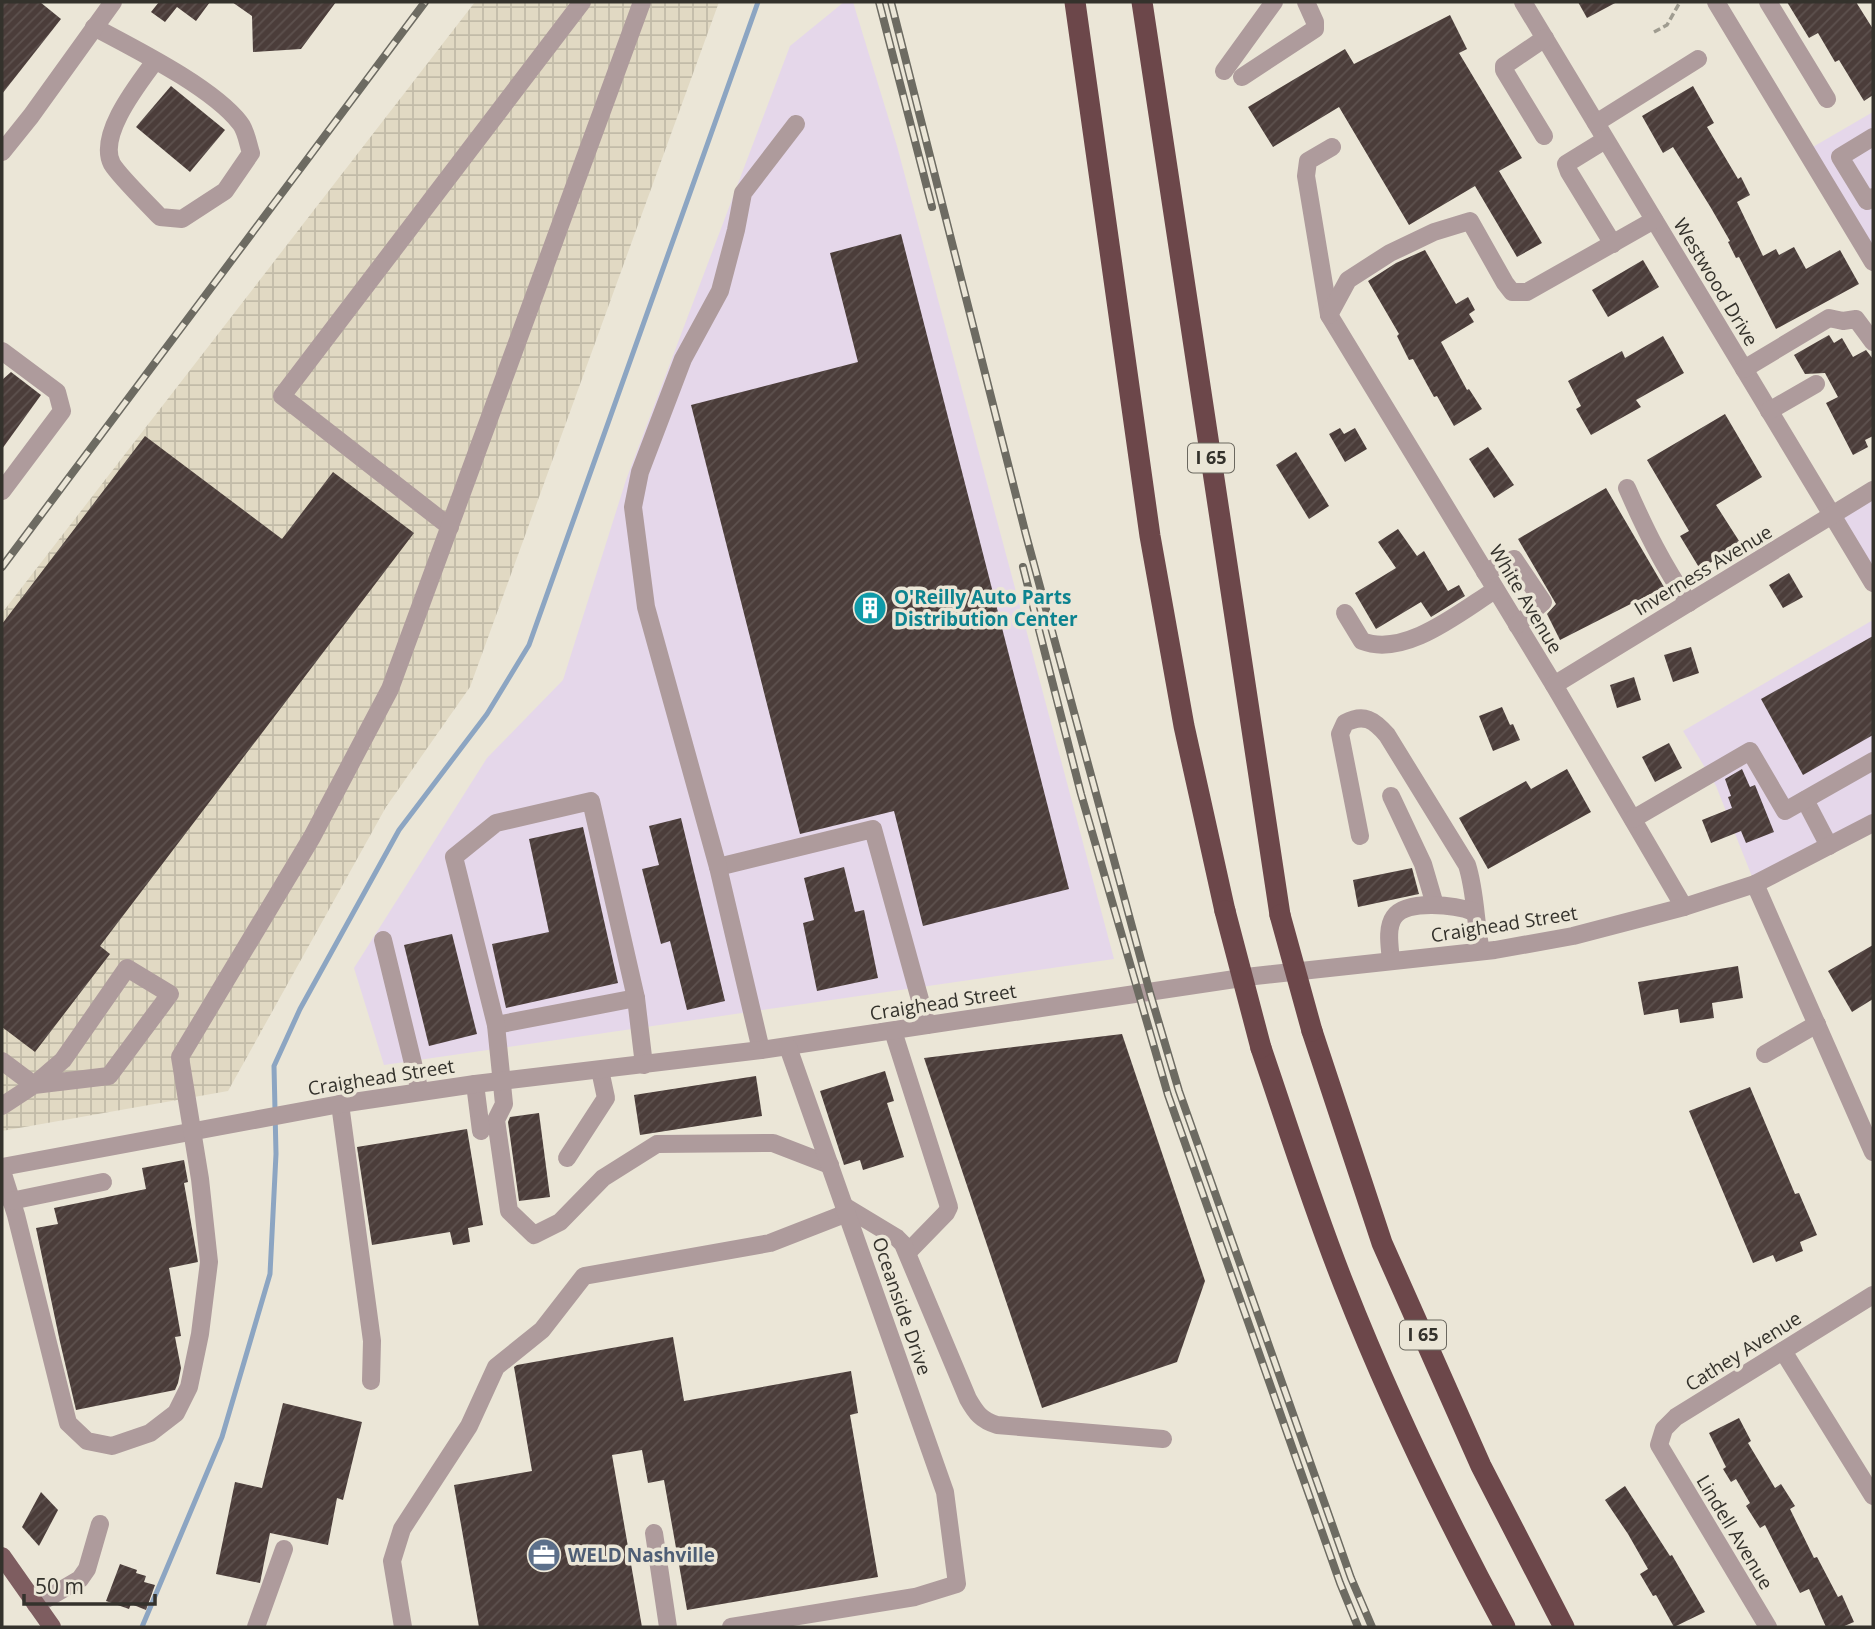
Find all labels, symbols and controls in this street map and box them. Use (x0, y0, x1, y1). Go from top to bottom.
street label: Westwood Drive (1668, 213, 1764, 351)
road number: I 65 (1188, 444, 1234, 472)
street label: Inverness Avenue (1629, 519, 1777, 621)
street label: White Avenue (1483, 540, 1569, 658)
place label: O'Reilly Auto Parts Distribution Center (894, 584, 1078, 632)
building icon: O'Reilly Auto Parts Distribution Center (851, 589, 889, 627)
street label: Craighead Street (1429, 900, 1579, 948)
street label: Craighead Street (868, 978, 1018, 1026)
street label: Craighead Street (306, 1053, 456, 1101)
street label: Oceanside Drive (866, 1234, 938, 1378)
street label: Cathey Avenue (1680, 1305, 1806, 1397)
road number: I 65 (1400, 1320, 1446, 1350)
street label: Lindell Avenue (1691, 1470, 1779, 1594)
office icon: WELD Nashville (525, 1536, 563, 1574)
place label: WELD Nashville (568, 1542, 715, 1568)
scale bar (24, 1562, 156, 1606)
text: 50 m (35, 1572, 84, 1600)

